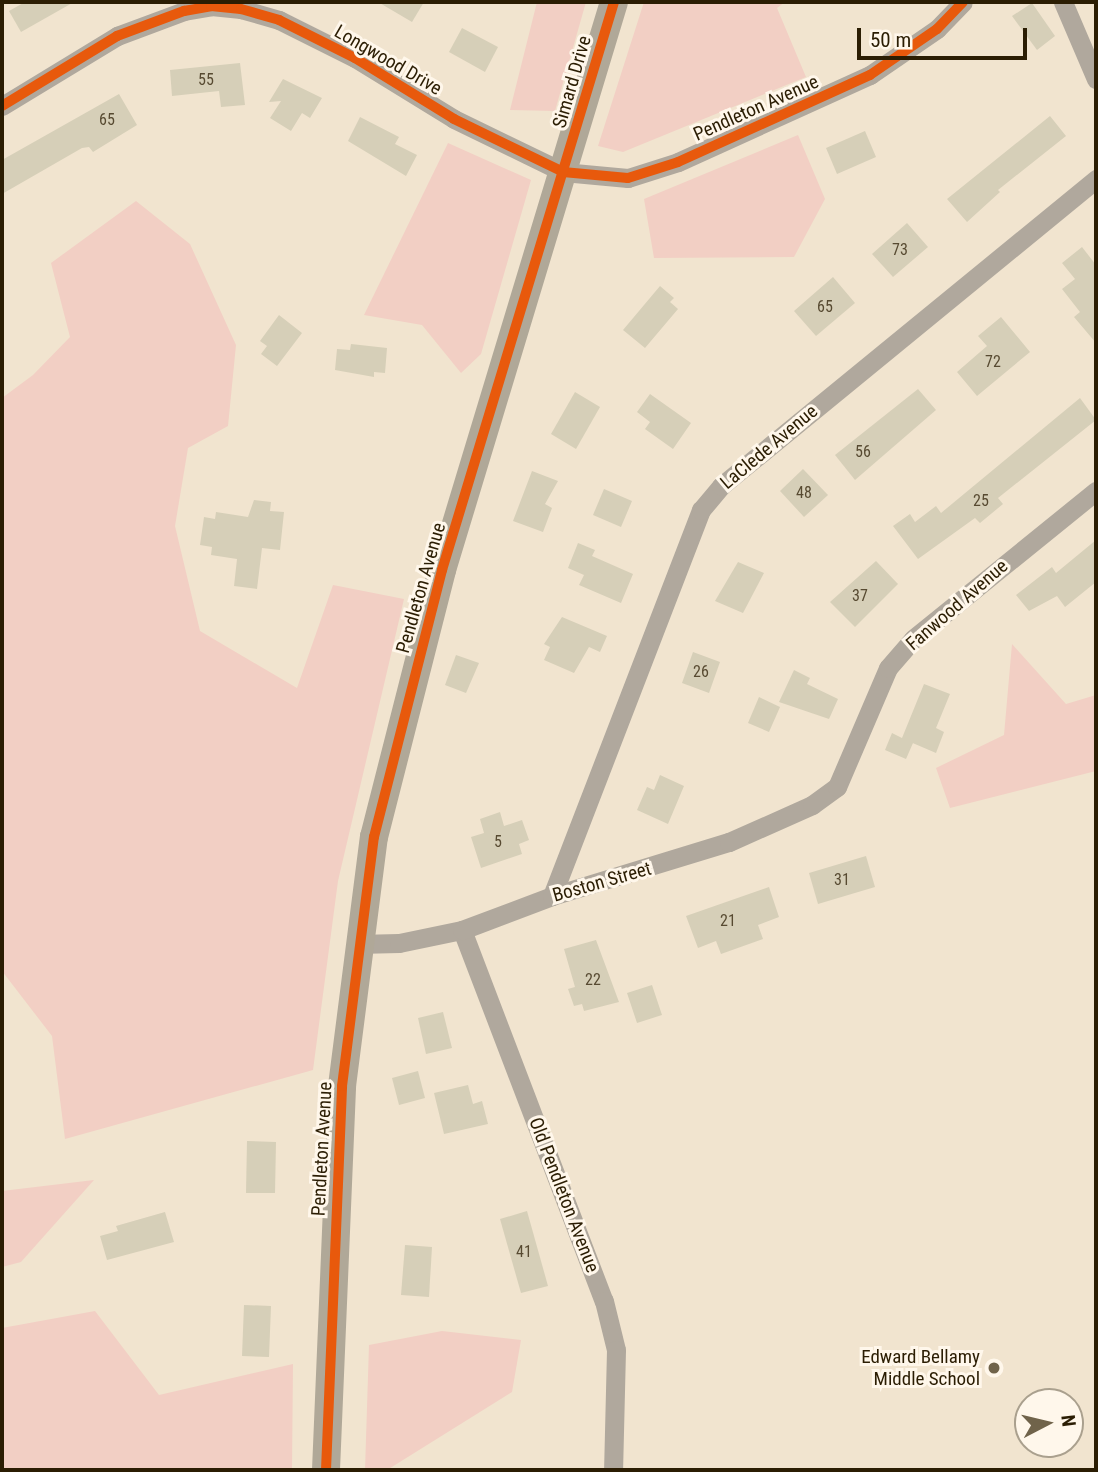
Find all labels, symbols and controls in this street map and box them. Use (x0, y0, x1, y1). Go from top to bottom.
scale bar (860, 14, 1030, 58)
street label: Longwood Drive (330, 20, 446, 100)
text: 50 m (870, 28, 911, 52)
street label: Simard Drive (548, 33, 596, 131)
house number: 55 (198, 70, 214, 90)
street label: Pendleton Avenue (690, 70, 822, 146)
house number: 65 (99, 110, 115, 130)
house number: 73 (892, 240, 908, 260)
house number: 65 (817, 297, 833, 317)
house number: 72 (985, 352, 1001, 372)
street label: LaClede Avenue (716, 400, 822, 494)
house number: 56 (855, 442, 871, 462)
house number: 48 (796, 483, 812, 503)
house number: 25 (973, 491, 989, 511)
street label: Pendleton Avenue (392, 520, 450, 656)
street label: Fanwood Avenue (902, 555, 1012, 655)
house number: 37 (852, 586, 868, 606)
house number: 26 (693, 662, 709, 682)
house number: 5 (494, 832, 502, 852)
street label: Boston Street (550, 857, 654, 907)
house number: 31 (834, 870, 850, 890)
house number: 21 (720, 911, 736, 931)
house number: 22 (585, 970, 601, 990)
street label: Pendleton Avenue (307, 1081, 337, 1217)
street label: Old Pendleton Avenue (524, 1114, 604, 1276)
house number: 41 (516, 1242, 532, 1262)
place label: Edward Bellamy Middle School (861, 1346, 980, 1390)
marker: Edward Bellamy Middle School (986, 1360, 1002, 1376)
north arrow (1014, 1388, 1084, 1458)
text: N (1056, 1413, 1080, 1428)

